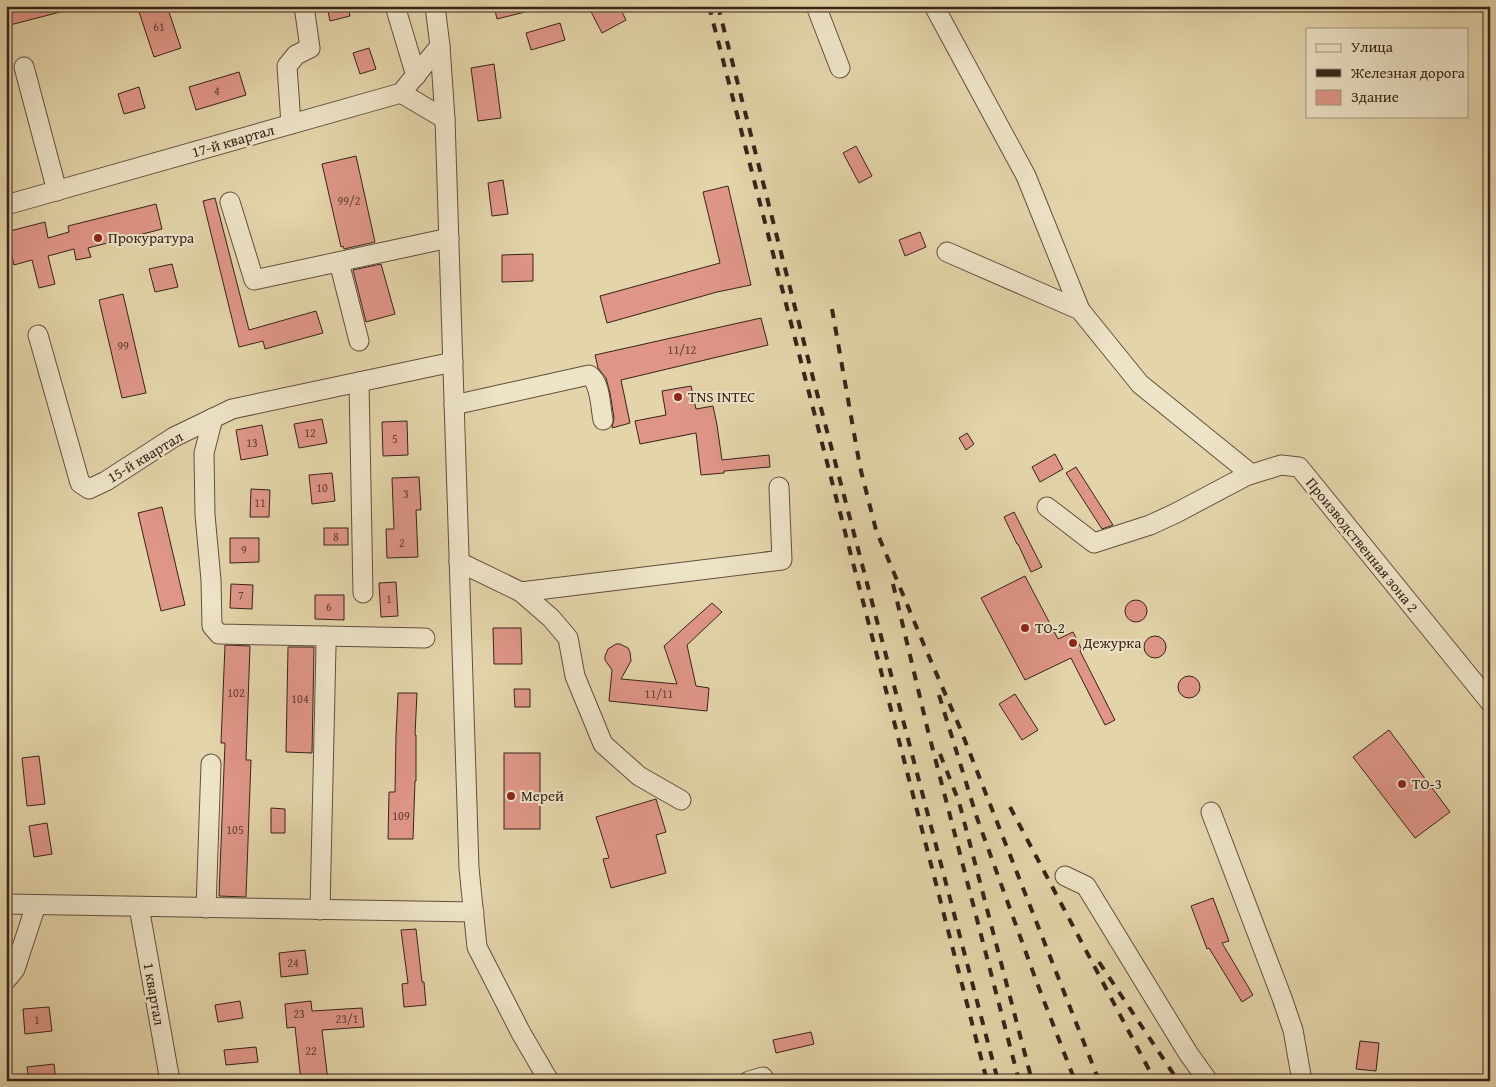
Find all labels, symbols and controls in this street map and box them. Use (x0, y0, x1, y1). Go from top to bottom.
house number: 61 (153, 18, 165, 35)
legend (1306, 28, 1468, 118)
text: Улица (1351, 36, 1394, 57)
text: Железная дорога (1350, 62, 1466, 83)
house number: 4 (214, 82, 220, 99)
text: Здание (1351, 86, 1399, 107)
street label: 17-й квартал (189, 119, 277, 162)
house number: 99/2 (338, 192, 361, 209)
place label: Прокуратура (108, 227, 195, 248)
marker: Прокуратура (92, 232, 104, 244)
house number: 99 (117, 337, 129, 354)
house number: 11/12 (668, 341, 697, 358)
place label: TNS INTEC (688, 386, 755, 407)
marker: TNS INTEC (672, 391, 684, 403)
house number: 12 (304, 424, 316, 441)
street label: 15-й квартал (103, 426, 187, 487)
house number: 5 (392, 430, 398, 447)
house number: 13 (246, 434, 258, 451)
street label: Производственная зона 2 (1301, 473, 1423, 617)
house number: 10 (316, 479, 328, 496)
house number: 3 (403, 485, 409, 502)
house number: 11 (254, 494, 266, 511)
house number: 8 (333, 528, 339, 545)
house number: 2 (399, 534, 405, 551)
house number: 9 (241, 541, 247, 558)
house number: 7 (238, 587, 244, 604)
house number: 1 (386, 590, 392, 607)
house number: 6 (326, 598, 332, 615)
place label: ТО-2 (1035, 617, 1065, 638)
marker: ТО-2 (1019, 622, 1031, 634)
place label: Дежурка (1082, 632, 1142, 653)
marker: Дежурка (1067, 637, 1079, 649)
house number: 102 (227, 684, 245, 701)
house number: 11/11 (645, 685, 674, 702)
house number: 104 (291, 690, 309, 707)
place label: ТО-3 (1412, 773, 1442, 794)
marker: ТО-3 (1396, 778, 1408, 790)
place label: Мерей (521, 785, 564, 806)
marker: Мерей (505, 790, 517, 802)
house number: 109 (392, 807, 410, 824)
house number: 105 (226, 821, 244, 838)
house number: 24 (287, 954, 299, 971)
street label: 1 квартал (139, 961, 170, 1027)
house number: 23 (293, 1005, 305, 1022)
house number: 23/1 (336, 1010, 359, 1027)
house number: 1 (34, 1011, 40, 1028)
house number: 22 (305, 1042, 317, 1059)

